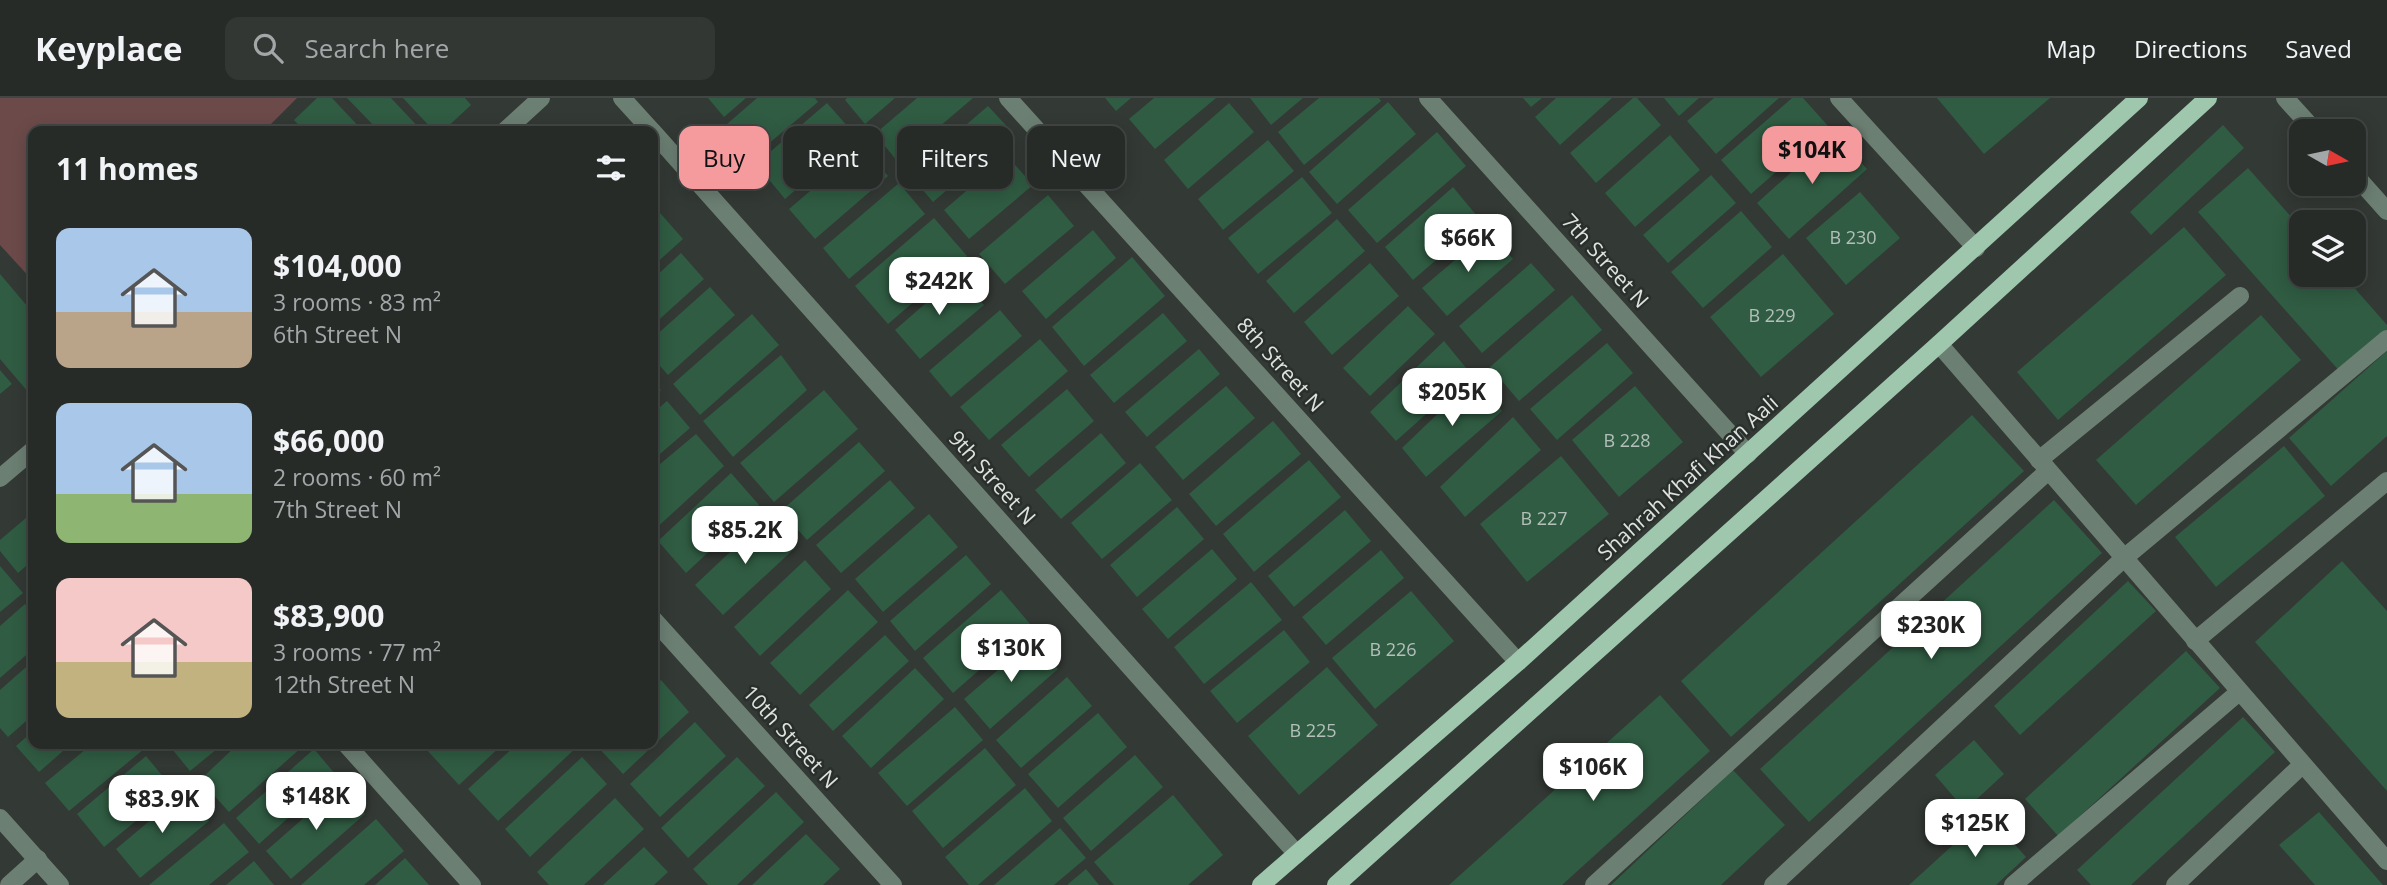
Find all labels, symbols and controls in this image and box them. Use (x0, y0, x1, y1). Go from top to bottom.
search box (225, 17, 715, 80)
text: Keyplace (35, 26, 183, 71)
icon: search (249, 29, 287, 67)
text: Search here (305, 30, 449, 66)
text: Map (2046, 32, 2096, 65)
text: Directions (2134, 32, 2247, 65)
text: Saved (2285, 32, 2352, 65)
north arrow (2289, 119, 2366, 196)
map controls (2289, 119, 2366, 287)
chip: Buy (679, 126, 769, 189)
chip: Rent (783, 126, 883, 189)
chip: Filters (897, 126, 1013, 189)
chip: New (1027, 126, 1125, 189)
pin: $104K (1763, 126, 1861, 186)
text: $104K (1778, 133, 1846, 165)
text: 11 homes (56, 148, 199, 189)
icon: filters (592, 149, 630, 187)
street label: 7th Street N (1556, 207, 1656, 313)
button: layers (2289, 210, 2366, 287)
pin: $66K (1427, 214, 1509, 274)
text: $66K (1441, 221, 1495, 253)
house number: B 230 (1829, 225, 1877, 249)
text: $104,000 (273, 245, 402, 286)
icon: home (112, 256, 196, 340)
pin: $242K (890, 258, 988, 317)
text: $242K (905, 264, 973, 296)
text: 3 rooms · 83 m² (273, 286, 441, 318)
house number: B 229 (1748, 303, 1796, 327)
street label: 8th Street N (1231, 311, 1331, 417)
text: 6th Street N (273, 318, 402, 350)
pin: $205K (1403, 368, 1501, 428)
text: $205K (1418, 375, 1486, 407)
street label: Shahrah Khafi Khan Aali (1591, 389, 1784, 566)
text: $66,000 (273, 420, 384, 461)
street label: 9th Street N (943, 424, 1043, 530)
house number: B 228 (1603, 428, 1651, 452)
icon: home (112, 431, 196, 515)
text: 2 rooms · 60 m² (273, 461, 441, 493)
text: 7th Street N (273, 493, 402, 525)
pin: $85.2K (688, 506, 802, 566)
house number: B 227 (1520, 506, 1568, 530)
text: $85.2K (708, 513, 782, 545)
text: $83,900 (273, 595, 384, 636)
pin: $230K (1882, 602, 1980, 661)
icon: home (112, 606, 196, 690)
text: $230K (1897, 608, 1965, 640)
pin: $130K (962, 624, 1060, 684)
text: $130K (977, 631, 1045, 663)
text: 3 rooms · 77 m² (273, 636, 441, 668)
house number: B 226 (1369, 637, 1417, 661)
text: 12th Street N (273, 668, 415, 700)
street label: 10th Street N (737, 679, 845, 794)
house number: B 225 (1289, 718, 1337, 742)
pin: $106K (1544, 744, 1642, 803)
text: $106K (1559, 750, 1627, 782)
pin: $148K (267, 772, 365, 832)
pin: $83.9K (105, 776, 219, 835)
text: $148K (282, 779, 350, 811)
text: $83.9K (125, 782, 199, 814)
pin: $125K (1926, 800, 2024, 859)
text: $125K (1941, 806, 2009, 838)

